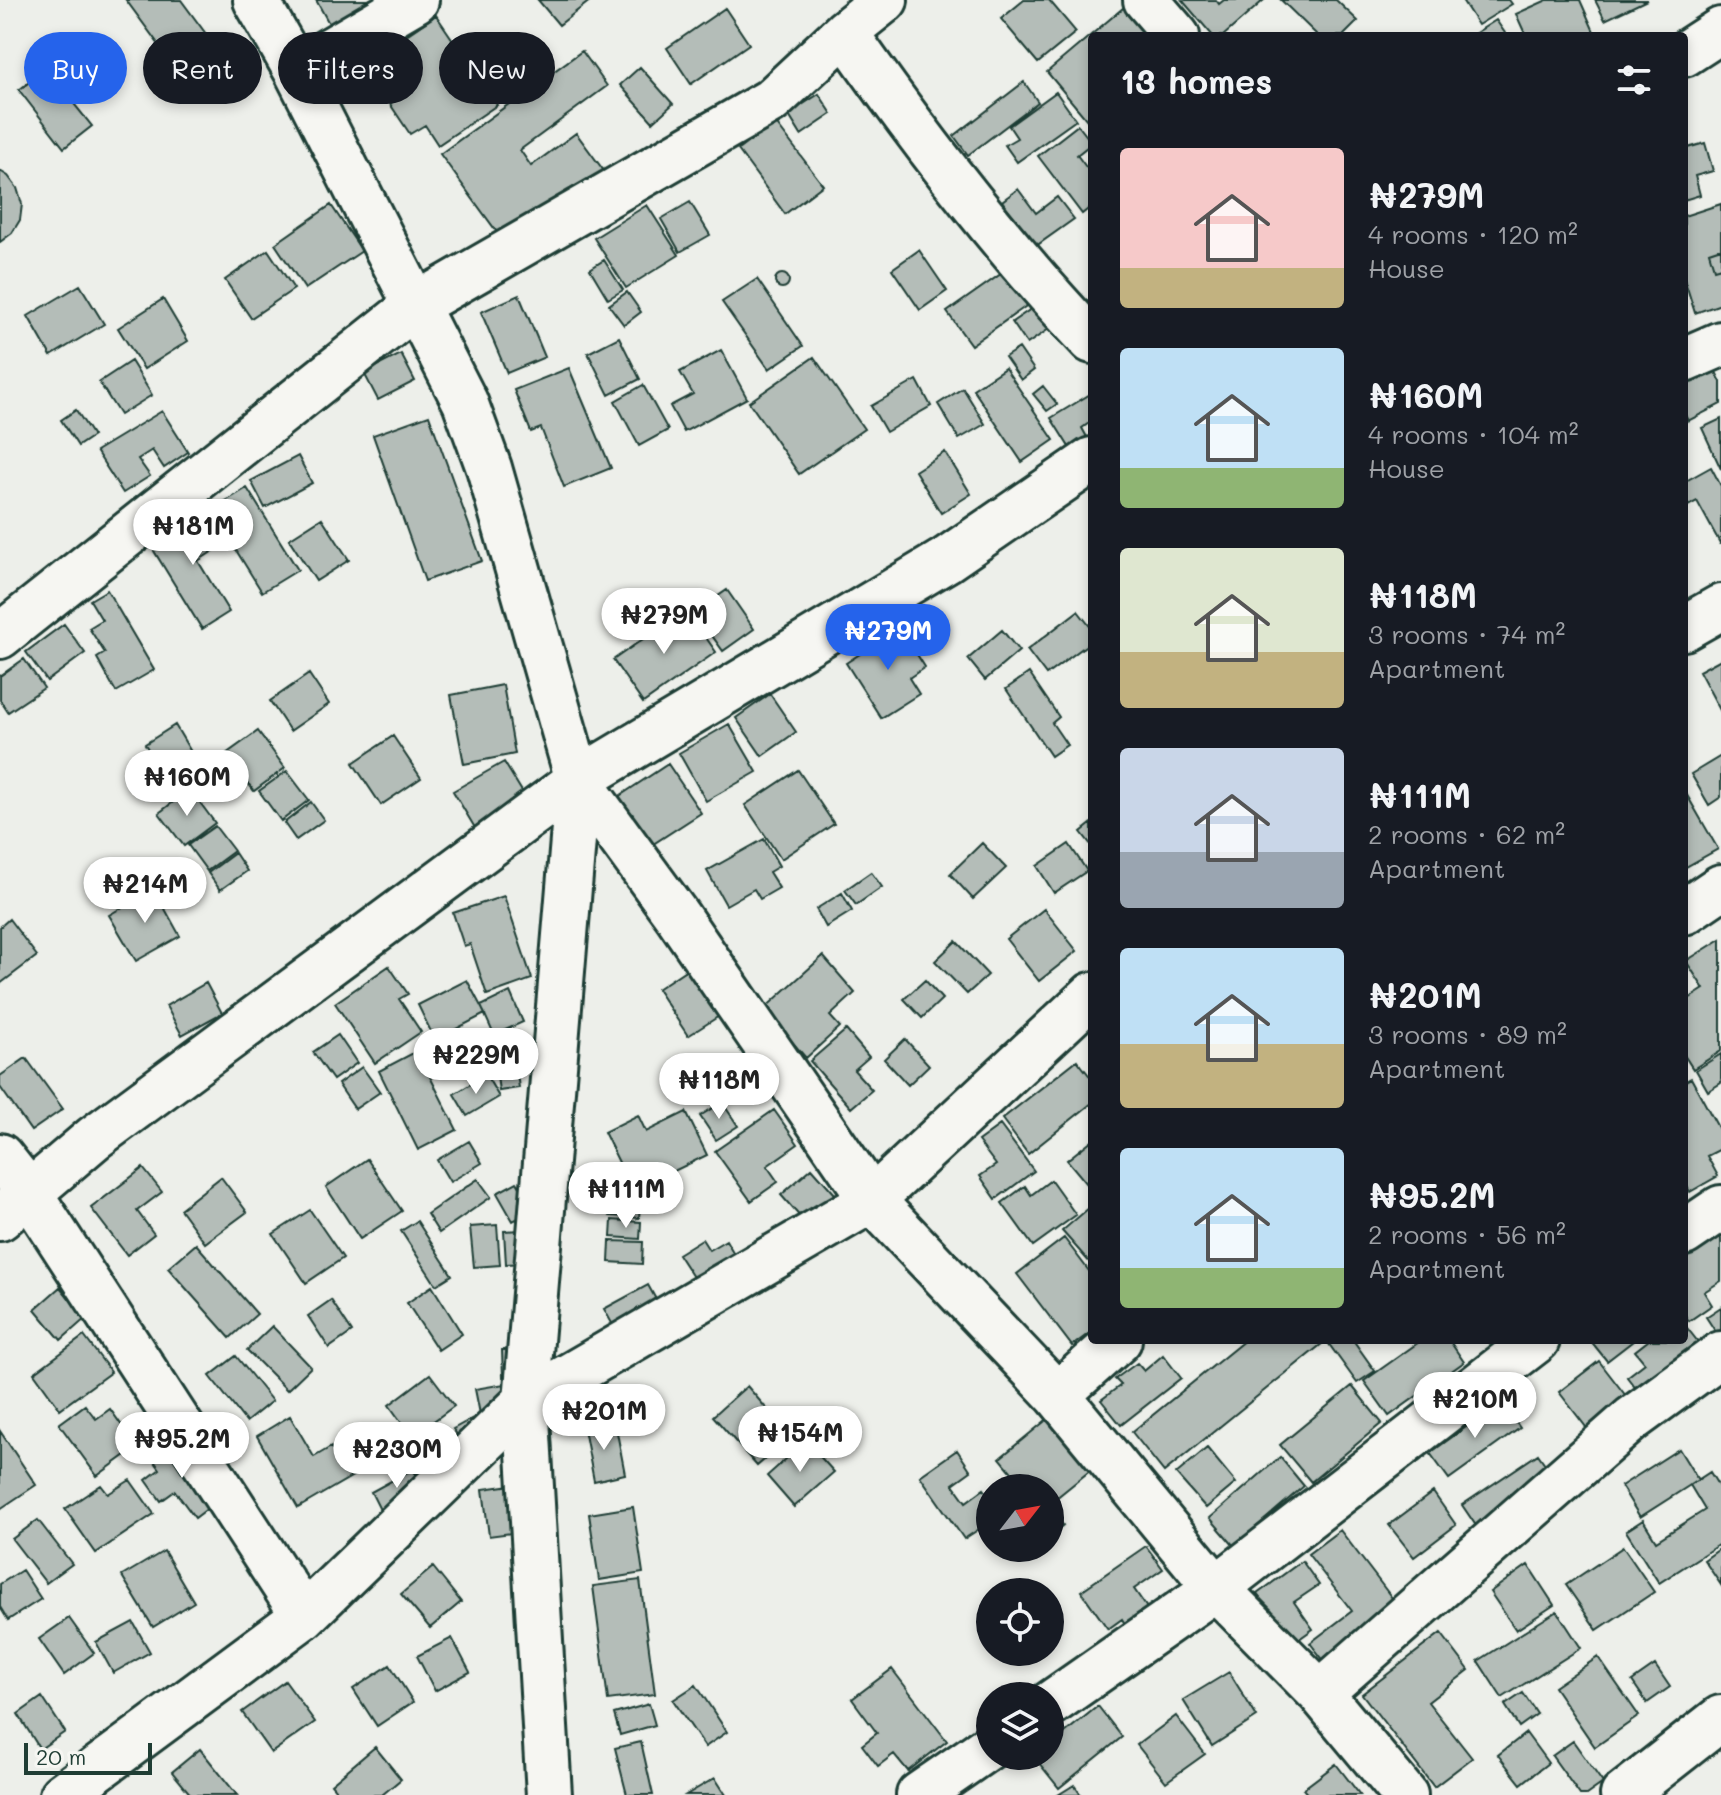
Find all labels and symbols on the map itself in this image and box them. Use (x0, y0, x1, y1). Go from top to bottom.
pin: ₦181M (137, 499, 249, 567)
pin: ₦279M (608, 588, 720, 656)
pin: ₦279M (832, 604, 944, 672)
pin: ₦160M (131, 750, 243, 818)
pin: ₦214M (89, 857, 201, 925)
pin: ₦229M (420, 1028, 532, 1096)
pin: ₦118M (663, 1053, 775, 1121)
pin: ₦111M (570, 1162, 682, 1230)
pin: ₦210M (1419, 1372, 1531, 1440)
pin: ₦201M (548, 1384, 660, 1452)
pin: ₦154M (744, 1406, 856, 1474)
pin: ₦95.2M (117, 1412, 247, 1480)
pin: ₦230M (341, 1422, 453, 1490)
north arrow (976, 1474, 1064, 1562)
scale bar (24, 1739, 152, 1775)

